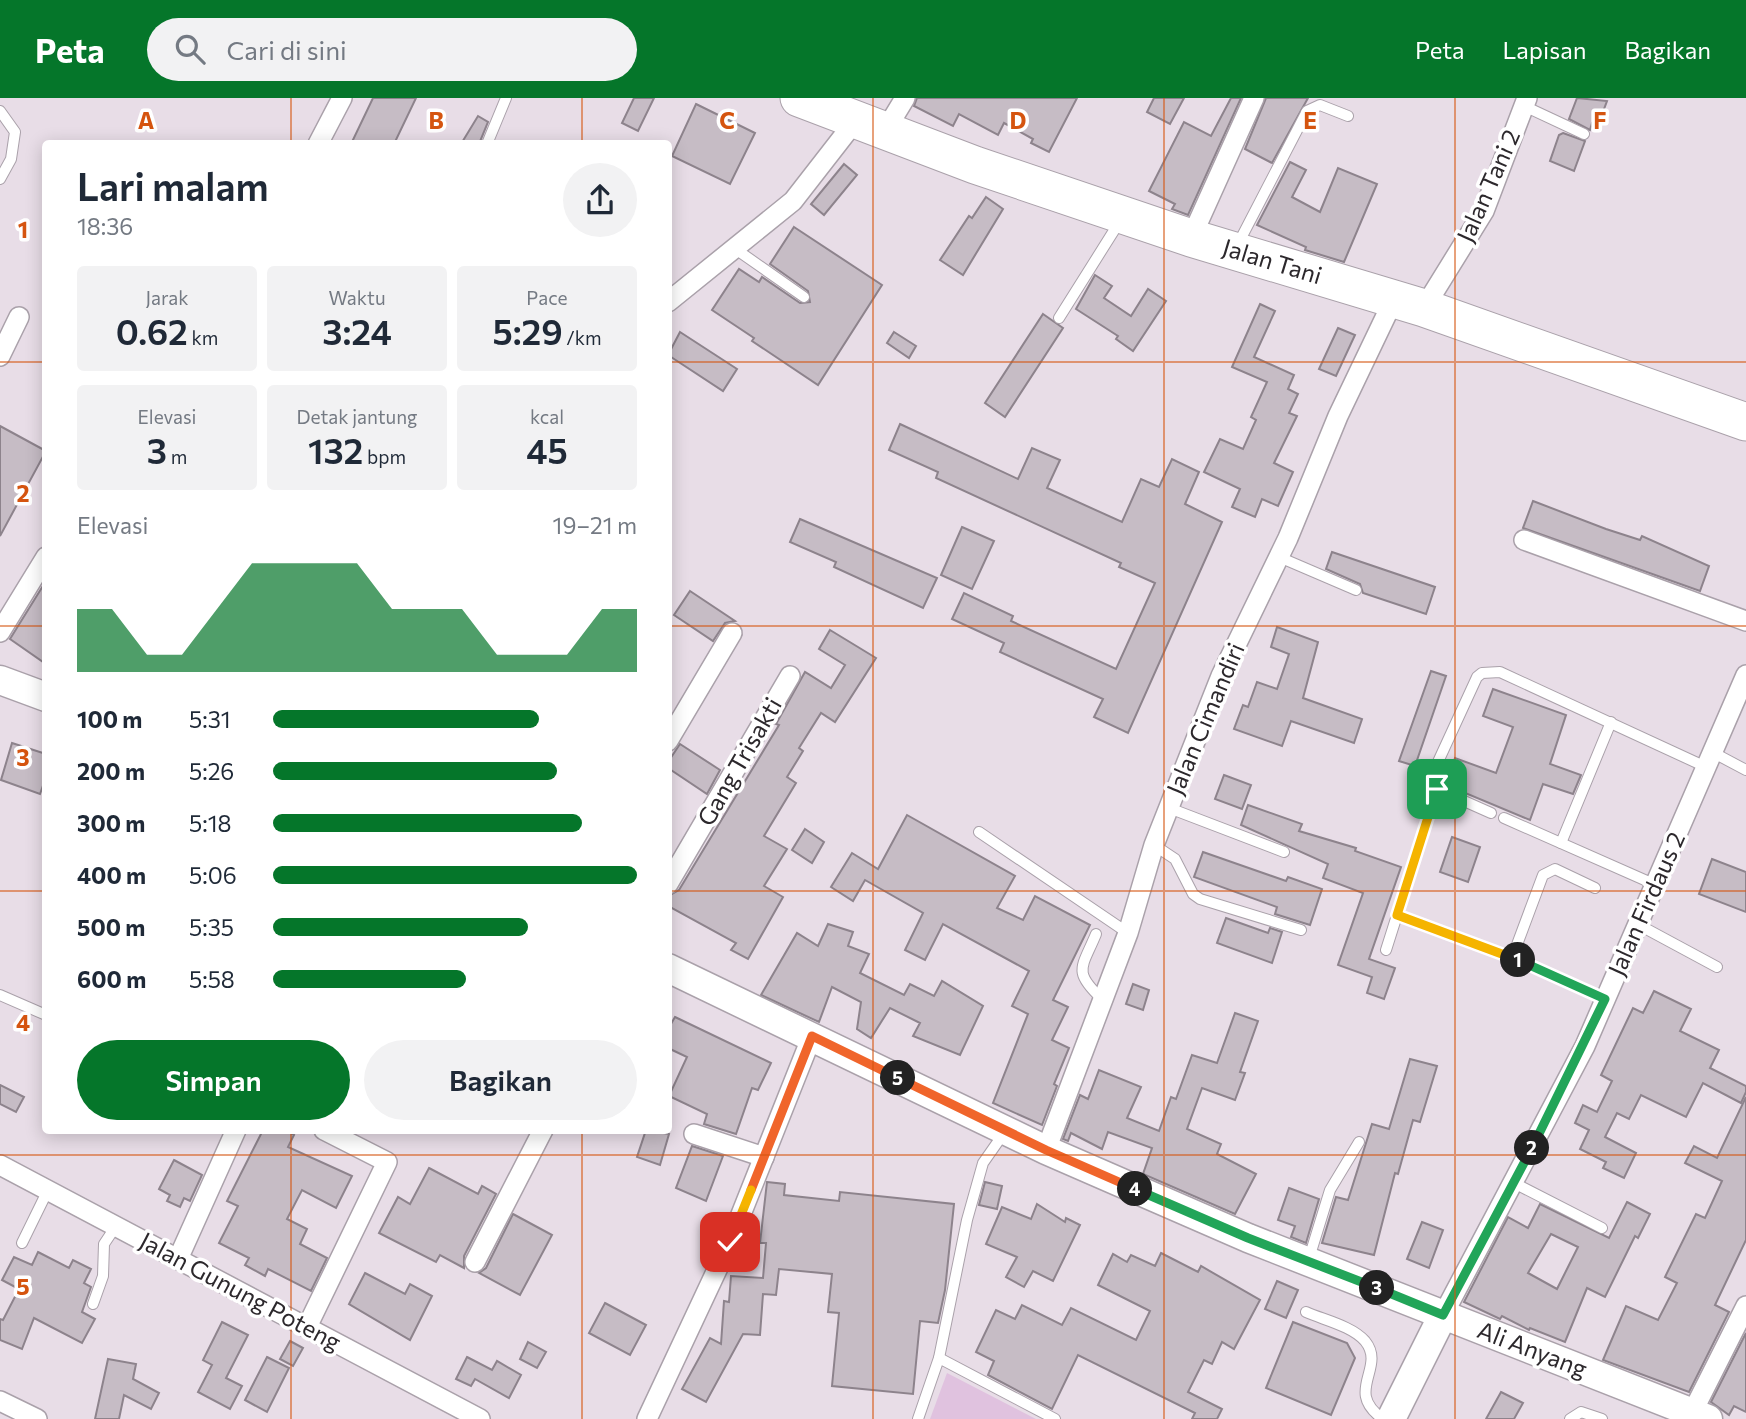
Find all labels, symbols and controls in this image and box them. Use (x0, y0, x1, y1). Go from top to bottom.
search box (147, 18, 637, 81)
text: Peta (35, 29, 105, 70)
icon: search (171, 30, 209, 68)
text: Cari di sini (227, 34, 347, 65)
text: Peta (1415, 35, 1465, 64)
text: Lapisan (1503, 35, 1586, 64)
text: Bagikan (1624, 35, 1711, 64)
text: A (138, 106, 155, 134)
text: B (428, 106, 444, 134)
text: C (719, 106, 735, 134)
text: D (1010, 106, 1027, 134)
text: E (1303, 106, 1317, 134)
text: F (1593, 106, 1607, 134)
street label: Jalan Tani 2 (1450, 125, 1525, 246)
text: Lari malam (77, 162, 269, 209)
button: share (563, 163, 637, 237)
text: 18:36 (77, 212, 133, 240)
text: 1 (18, 215, 28, 243)
street label: Jalan Tani (1219, 232, 1326, 289)
text: Jarak (145, 286, 189, 309)
text: Waktu (328, 286, 386, 309)
text: Pace (526, 286, 568, 309)
text: 0.62 (116, 309, 188, 352)
text: 3:24 (322, 309, 392, 352)
text: 5:29 (492, 309, 563, 352)
text: km (188, 326, 218, 349)
text: /km (563, 326, 602, 349)
text: Elevasi (138, 405, 196, 428)
text: Detak jantung (297, 405, 417, 428)
text: kcal (530, 405, 564, 428)
text: 3 (147, 428, 167, 471)
text: 132 (308, 428, 363, 471)
text: 45 (526, 428, 568, 471)
text: m (167, 445, 187, 468)
text: bpm (363, 445, 406, 468)
text: 2 (16, 479, 30, 507)
text: Elevasi (77, 511, 148, 539)
text: 19–21 m (553, 511, 637, 539)
street label: Jalan Cimandiri (1160, 638, 1250, 799)
street label: Gang Trisakti (690, 692, 787, 830)
text: 100 m (77, 705, 142, 733)
text: 5:31 (189, 705, 231, 733)
text: 3 (16, 743, 30, 771)
text: 200 m (77, 757, 145, 785)
text: 5:26 (189, 757, 234, 785)
pin (1407, 759, 1467, 819)
icon: arrive (1418, 770, 1456, 808)
text: 300 m (77, 809, 145, 837)
text: 5:18 (189, 809, 231, 837)
street label: Jalan Firdaus 2 (1601, 827, 1690, 980)
text: 400 m (77, 861, 146, 889)
text: 5:06 (189, 861, 237, 889)
text: 500 m (77, 913, 145, 941)
text: 5:35 (189, 913, 234, 941)
pin: 1 (1500, 942, 1536, 978)
text: 1 (1513, 948, 1522, 971)
text: 600 m (77, 965, 146, 993)
text: 5:58 (189, 965, 235, 993)
text: 4 (16, 1008, 30, 1036)
button: Simpan (77, 1040, 350, 1120)
button: Bagikan (364, 1040, 637, 1120)
pin: 5 (880, 1060, 916, 1096)
text: 5 (892, 1066, 903, 1089)
pin: 2 (1514, 1130, 1550, 1166)
text: 2 (1526, 1136, 1537, 1159)
pin: 4 (1118, 1172, 1152, 1206)
text: 4 (1129, 1177, 1140, 1200)
pin (700, 1212, 760, 1272)
icon: check (711, 1223, 749, 1261)
street label: Jalan Gunung Poteng (135, 1225, 346, 1356)
pin: 3 (1360, 1270, 1394, 1306)
text: 5 (16, 1272, 30, 1300)
text: 3 (1371, 1276, 1382, 1299)
street label: Ali Anyang (1474, 1314, 1591, 1383)

